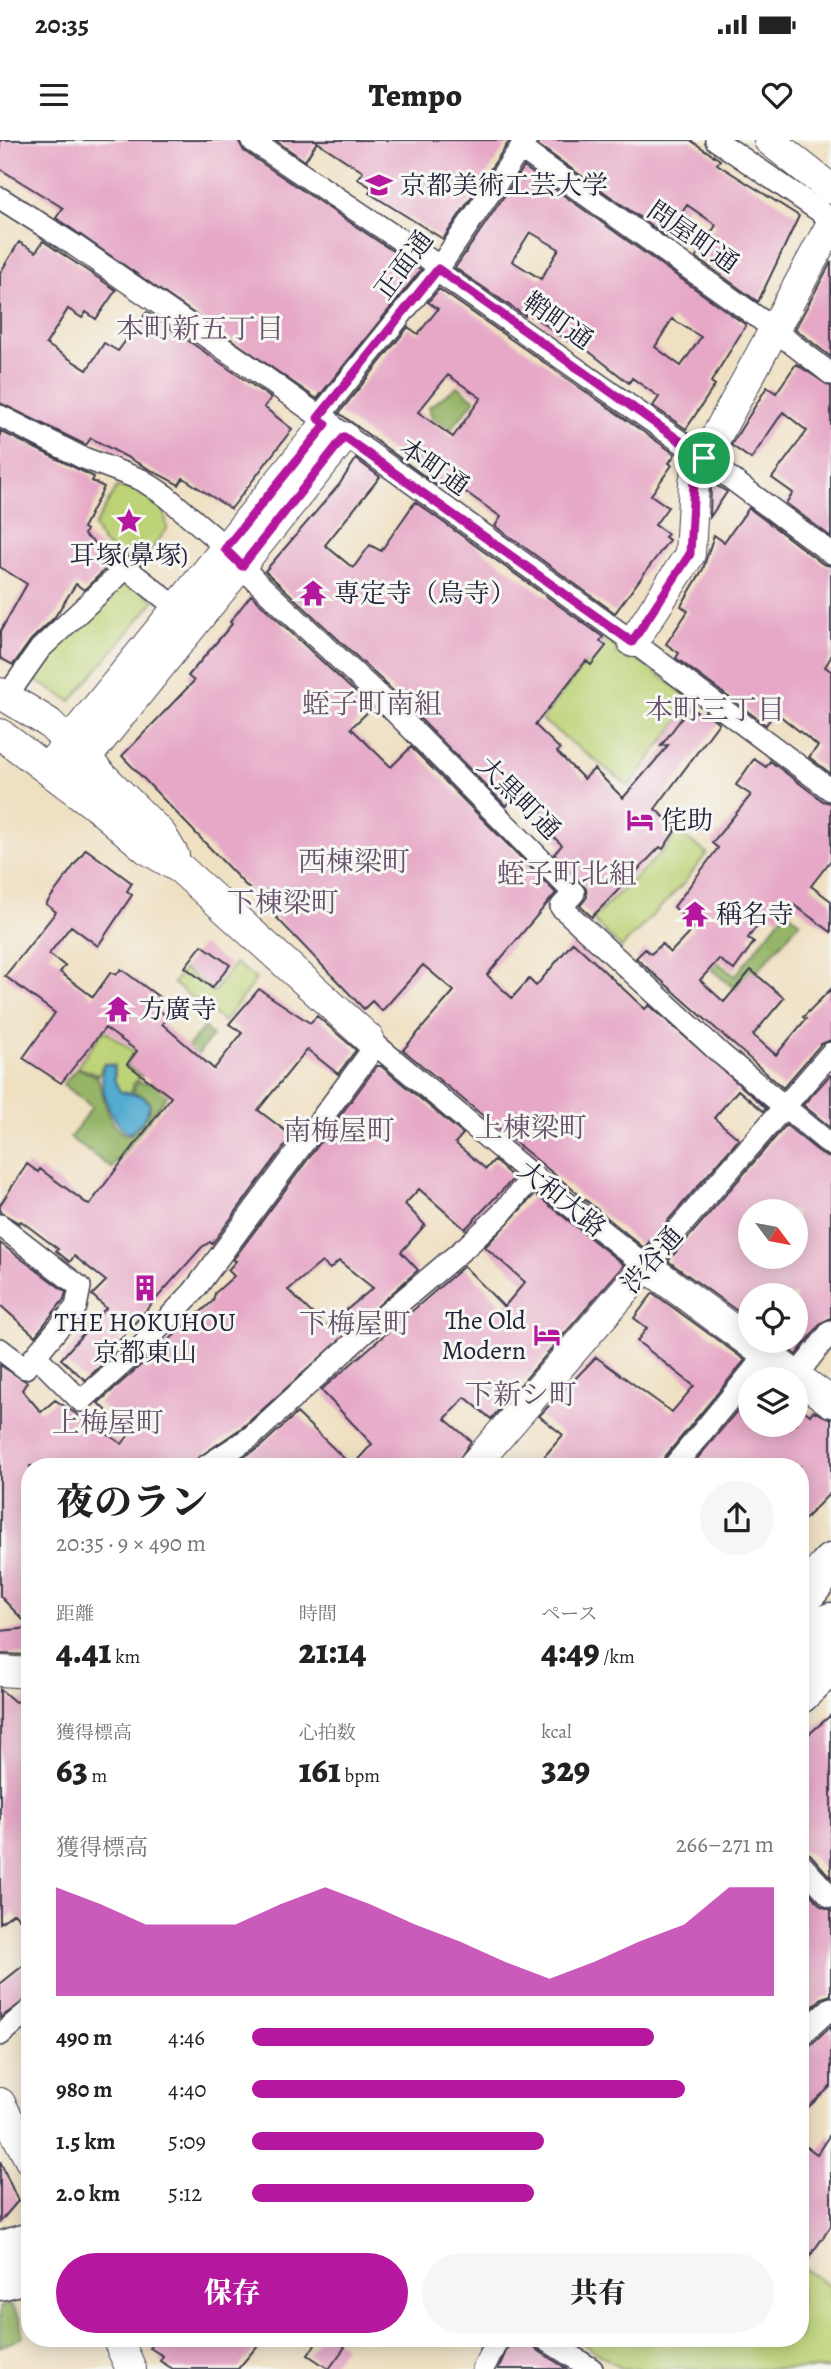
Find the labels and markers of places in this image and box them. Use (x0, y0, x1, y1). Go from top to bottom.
place label: 京都美術工芸大学 (400, 168, 608, 203)
school or university icon: 京都美術工芸大学 (364, 170, 394, 200)
pin (674, 428, 734, 488)
place icon: 耳塚(鼻塚) (114, 506, 144, 536)
place label: 耳塚(鼻塚) (70, 538, 188, 573)
place label: 専定寺（烏寺） (334, 576, 516, 611)
temple icon: 専定寺（烏寺） (298, 578, 328, 608)
place label: 侘助 (661, 803, 713, 838)
hotel icon: 侘助 (625, 805, 655, 835)
place label: 稱名寺 (716, 897, 794, 932)
temple icon: 稱名寺 (680, 899, 710, 929)
place label: 方廣寺 (139, 992, 217, 1027)
temple icon: 方廣寺 (103, 994, 133, 1024)
building icon: THE HOKUHOU 京都東山 (130, 1273, 160, 1303)
place label: The Old Modern (442, 1303, 526, 1368)
place label: THE HOKUHOU 京都東山 (54, 1305, 236, 1370)
hotel icon: The Old Modern (532, 1320, 562, 1350)

